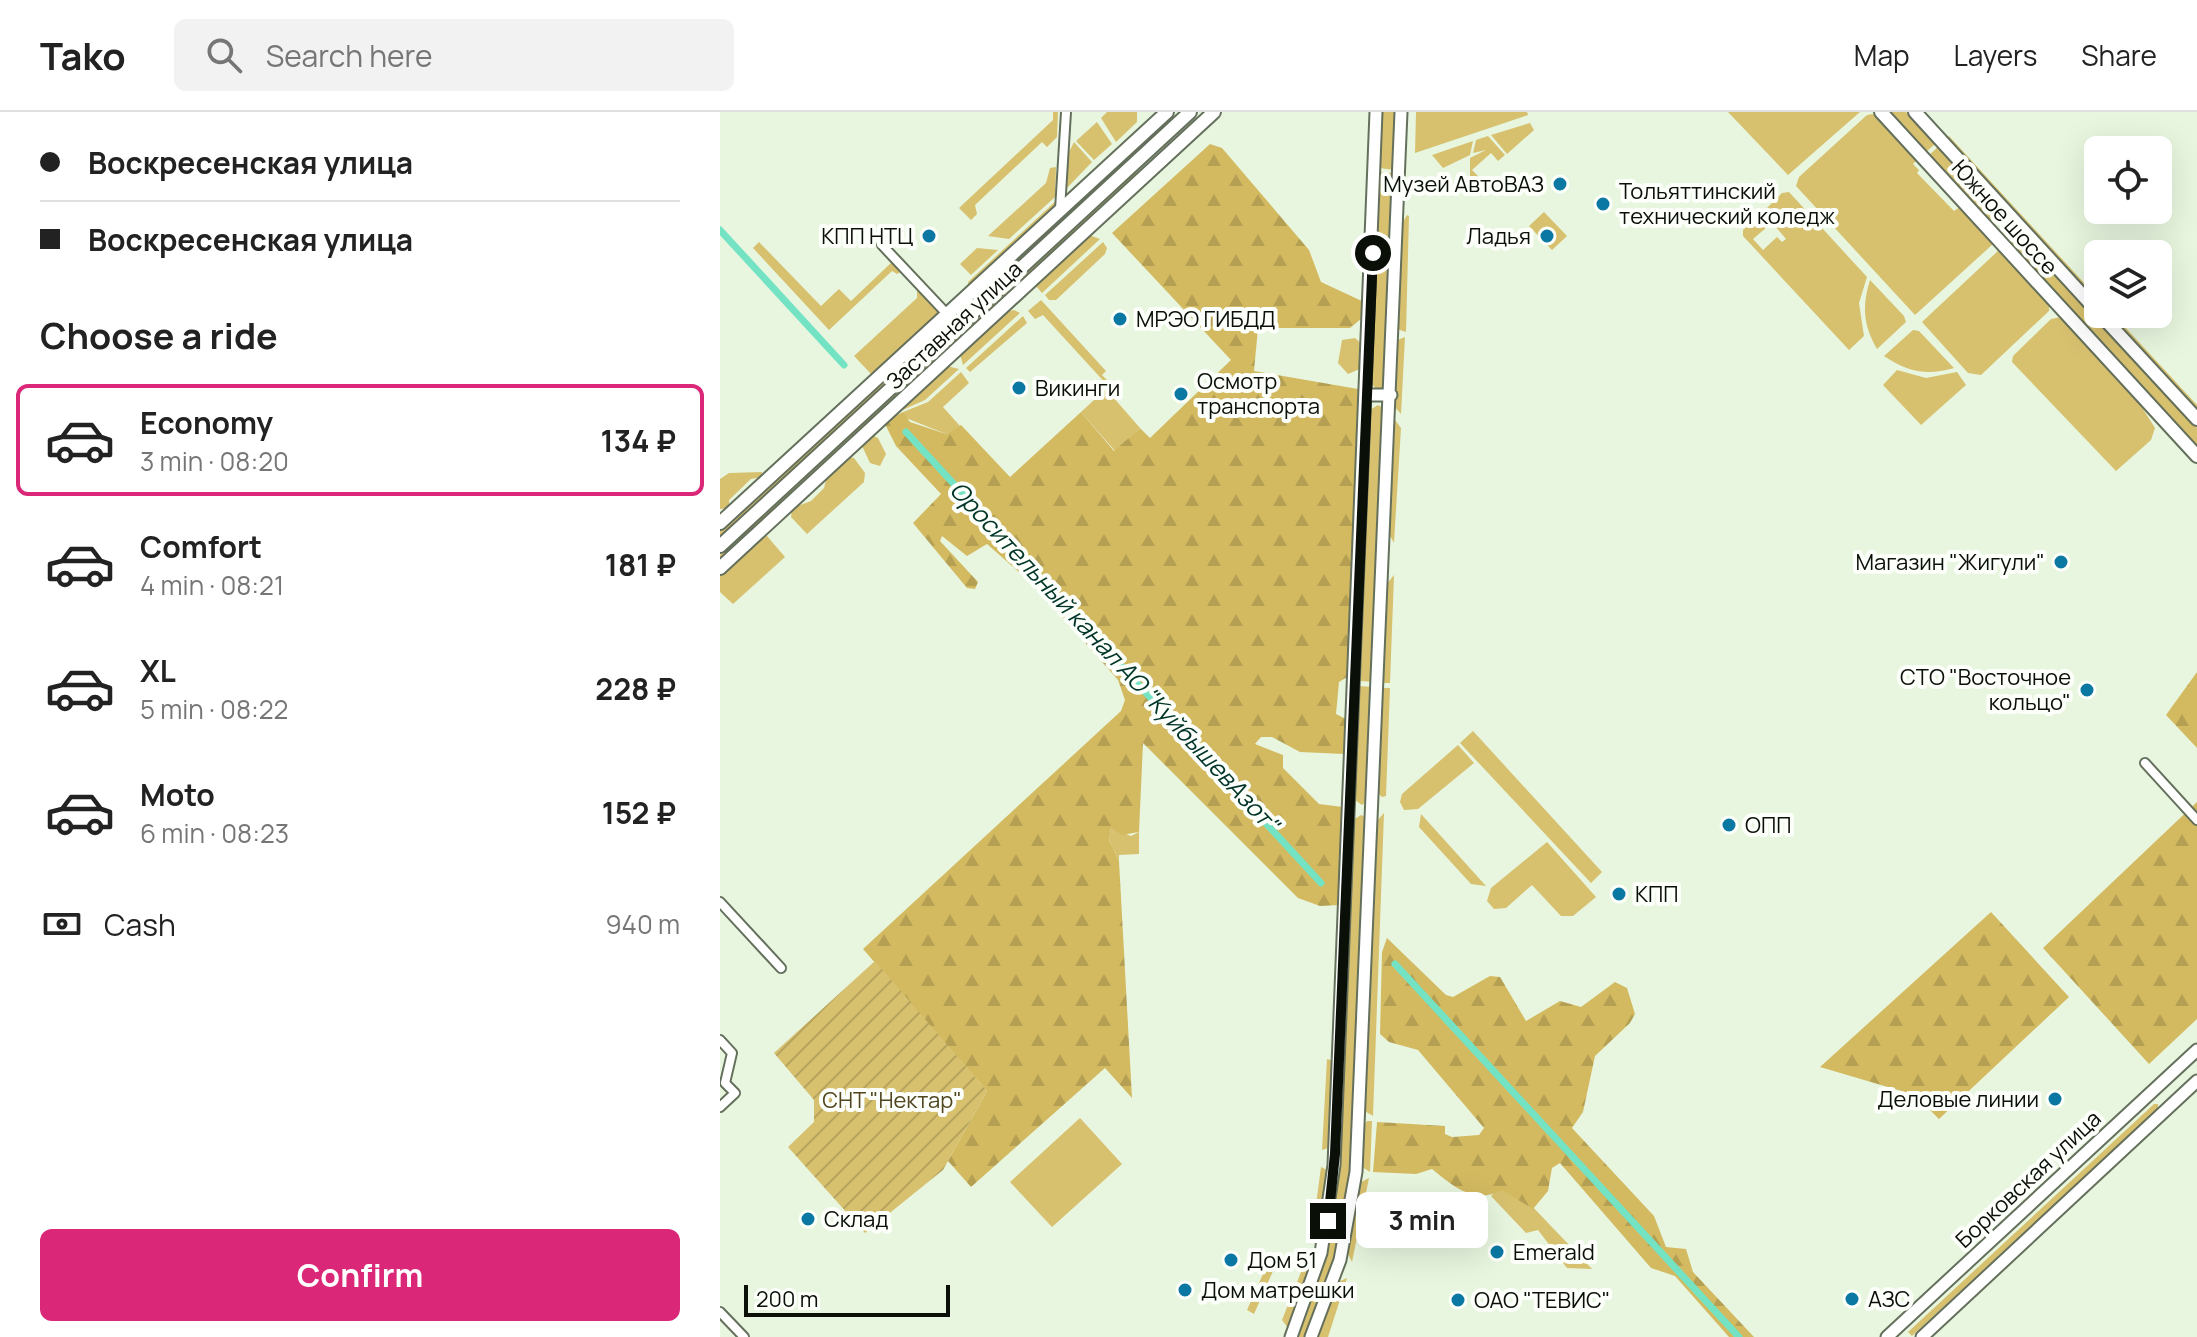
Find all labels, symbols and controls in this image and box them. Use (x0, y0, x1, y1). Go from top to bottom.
search box (174, 19, 734, 91)
text: Tako (40, 29, 126, 81)
icon: search (202, 33, 246, 77)
text: Search here (266, 35, 433, 76)
text: Map (1854, 36, 1910, 74)
text: Layers (1954, 36, 2037, 74)
text: Share (2081, 36, 2157, 74)
map controls (2084, 136, 2172, 328)
button: locate (2084, 136, 2172, 224)
text: Воскресенская улица (88, 142, 413, 183)
street label: Южное шоссе (1945, 153, 2065, 281)
place label: Музей АвтоВАЗ (1383, 169, 1544, 199)
marker: Музей АвтоВАЗ (1551, 175, 1569, 193)
place label: Тольяттинский технический коледж (1619, 176, 1835, 231)
marker: Тольяттинский технический коледж (1594, 195, 1612, 213)
text: Воскресенская улица (88, 219, 413, 260)
place label: КПП НТЦ (821, 221, 913, 251)
place label: Ладья (1466, 221, 1531, 251)
marker: КПП НТЦ (920, 227, 938, 245)
marker: Ладья (1538, 227, 1556, 245)
route start (1355, 235, 1391, 271)
button: layers (2084, 240, 2172, 328)
street label: Заставная улица (879, 254, 1029, 396)
place label: МРЭО ГИБДД (1136, 304, 1276, 334)
marker: МРЭО ГИБДД (1111, 310, 1129, 328)
text: Choose a ride (40, 311, 278, 360)
place label: Осмотр транспорта (1197, 366, 1320, 421)
place label: Викинги (1035, 373, 1120, 403)
marker: Викинги (1010, 379, 1028, 397)
marker: Осмотр транспорта (1172, 385, 1190, 403)
text: Economy (140, 402, 273, 443)
icon: car (44, 404, 116, 476)
text: 134 ₽ (601, 420, 676, 461)
text: 3 min · 08:20 (140, 443, 289, 479)
water label: Оросительный канал АО "КуйбышевАзот" (943, 473, 1289, 841)
text: Comfort (140, 526, 262, 567)
icon: car (44, 528, 116, 600)
text: 181 ₽ (605, 544, 676, 585)
place label: Магазин "Жигули" (1855, 547, 2045, 577)
marker: Магазин "Жигули" (2052, 553, 2070, 571)
text: 4 min · 08:21 (140, 567, 284, 603)
text: XL (140, 650, 176, 691)
icon: car (44, 652, 116, 724)
place label: СТО "Восточное кольцо" (1900, 662, 2071, 717)
text: 228 ₽ (595, 668, 676, 709)
marker: СТО "Восточное кольцо" (2078, 681, 2096, 699)
text: 5 min · 08:22 (140, 691, 288, 727)
text: Moto (140, 774, 215, 815)
icon: car (44, 776, 116, 848)
text: 152 ₽ (602, 792, 676, 833)
place label: ОПП (1745, 810, 1791, 840)
text: 6 min · 08:23 (140, 815, 289, 851)
marker: ОПП (1720, 816, 1738, 834)
place label: КПП (1635, 879, 1678, 909)
marker: КПП (1610, 885, 1628, 903)
icon: cash (40, 902, 84, 946)
text: Cash (104, 904, 176, 945)
text: 940 m (605, 906, 680, 942)
place label: Деловые линии (1877, 1084, 2039, 1114)
park label: СНТ "Нектар" (822, 1085, 962, 1115)
marker: Деловые линии (2046, 1090, 2064, 1108)
street label: Борковская улица (1949, 1104, 2107, 1254)
callout: 3 min (1356, 1193, 1488, 1249)
text: 3 min (1388, 1202, 1456, 1238)
route end (1310, 1203, 1346, 1239)
place label: Склад (824, 1204, 888, 1234)
marker: Склад (799, 1210, 817, 1228)
button: Confirm (40, 1229, 680, 1321)
place label: Emerald (1513, 1237, 1595, 1267)
marker: Emerald (1488, 1243, 1506, 1261)
place label: Дом 51 (1247, 1245, 1317, 1275)
marker: Дом 51 (1222, 1251, 1240, 1269)
place label: Дом матрешки (1201, 1275, 1354, 1305)
scale bar (744, 1281, 950, 1317)
marker: Дом матрешки (1176, 1281, 1194, 1299)
text: 200 m (756, 1284, 818, 1314)
place label: АЗС (1868, 1284, 1910, 1314)
place label: ОАО "ТЕВИС" (1474, 1285, 1611, 1315)
marker: АЗС (1843, 1290, 1861, 1308)
marker: ОАО "ТЕВИС" (1449, 1291, 1467, 1309)

